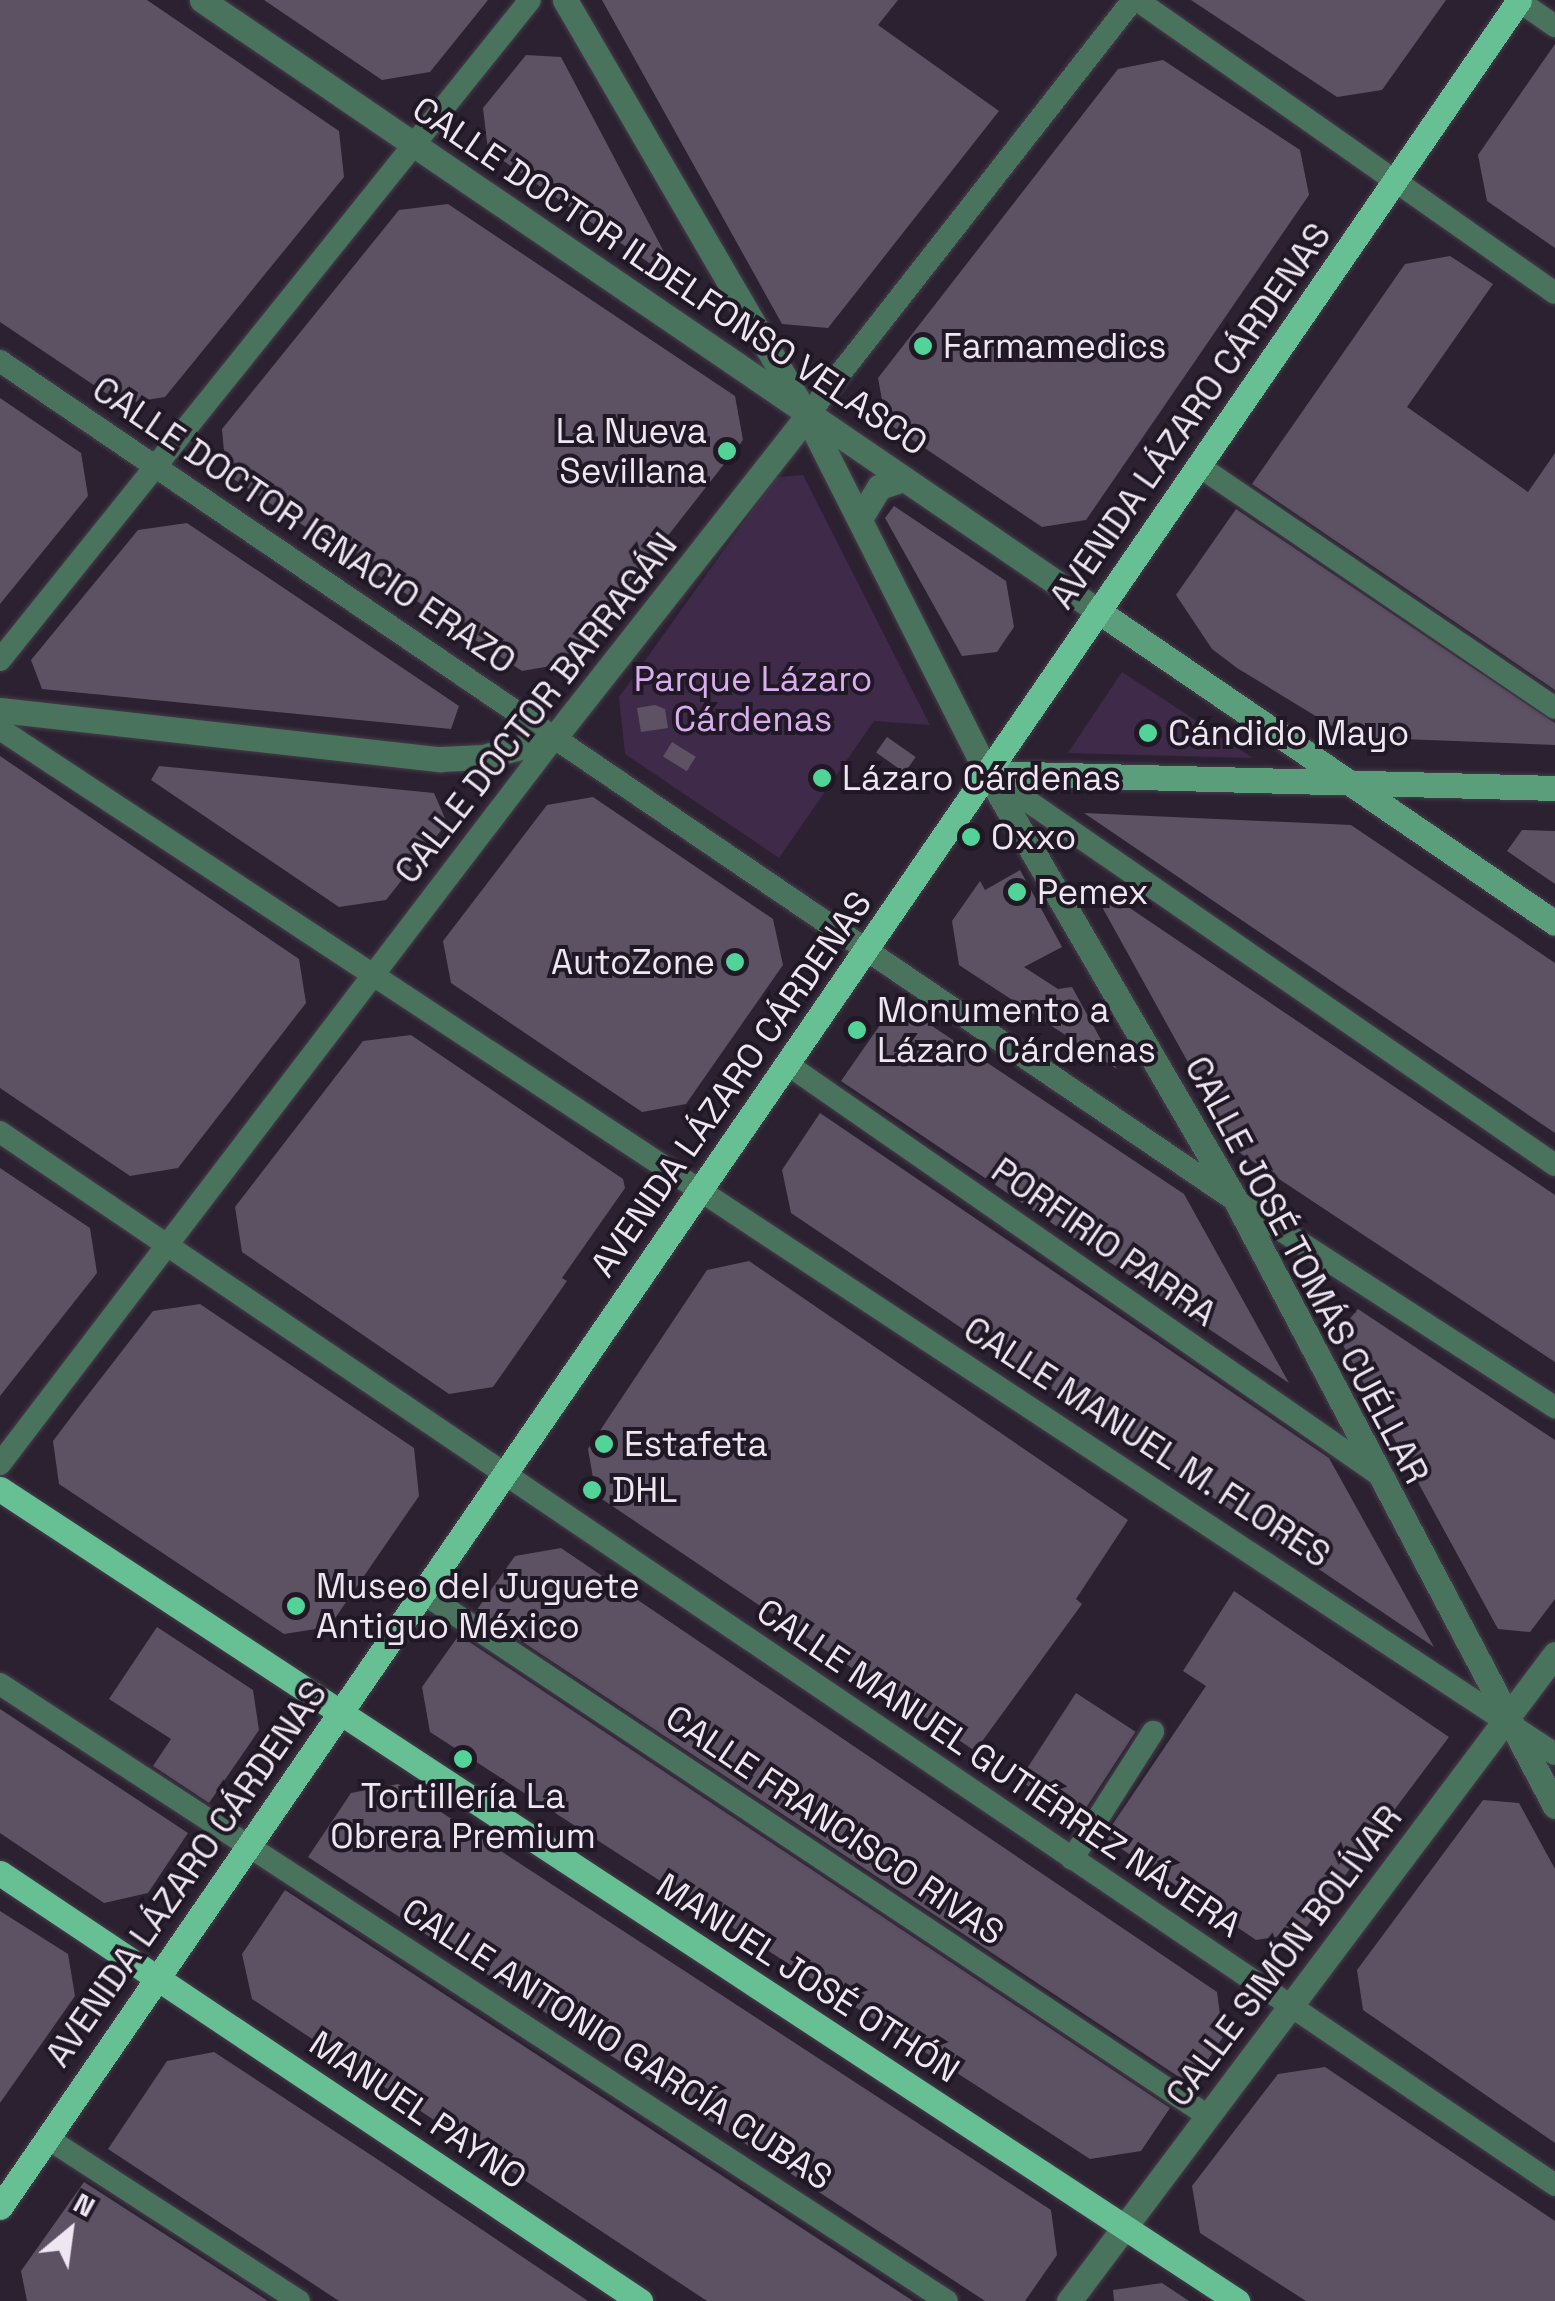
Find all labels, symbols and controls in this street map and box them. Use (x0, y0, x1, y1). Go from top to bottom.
street label: CALLE DOCTOR ILDELFONSO VELASCO (404, 87, 936, 465)
street label: AVENIDA LÁZARO CÁRDENAS (1041, 215, 1339, 617)
place label: Farmamedics (943, 325, 1166, 367)
marker: Farmamedics (912, 335, 934, 357)
street label: CALLE DOCTOR IGNACIO ERAZO (85, 368, 523, 682)
place label: La Nueva Sevillana (556, 410, 707, 492)
marker: La Nueva Sevillana (716, 440, 738, 462)
street label: CALLE DOCTOR BARRAGÁN (386, 524, 686, 892)
park label: Parque Lázaro Cárdenas (634, 658, 872, 740)
place label: Cándido Mayo (1168, 712, 1409, 754)
marker: Cándido Mayo (1137, 722, 1159, 744)
place label: Lázaro Cárdenas (842, 757, 1121, 799)
marker: Lázaro Cárdenas (811, 767, 833, 789)
place label: Oxxo (991, 816, 1076, 858)
marker: Oxxo (960, 826, 982, 848)
place label: Pemex (1037, 871, 1149, 913)
marker: Pemex (1006, 881, 1028, 903)
street label: AVENIDA LÁZARO CÁRDENAS (582, 883, 880, 1285)
place label: AutoZone (551, 941, 715, 983)
marker: AutoZone (724, 951, 746, 973)
place label: Monumento a Lázaro Cárdenas (877, 989, 1156, 1071)
marker: Monumento a Lázaro Cárdenas (846, 1019, 868, 1041)
street label: CALLE JOSÉ TOMÁS CUÉLLAR (1176, 1049, 1438, 1491)
street label: PORFIRIO PARRA (984, 1149, 1224, 1335)
street label: CALLE MANUEL M. FLORES (955, 1307, 1339, 1577)
place label: Estafeta (624, 1423, 768, 1465)
marker: Estafeta (593, 1433, 615, 1455)
place label: DHL (612, 1469, 677, 1511)
marker: DHL (581, 1479, 603, 1501)
place label: Museo del Juguete Antiguo México (316, 1565, 640, 1647)
street label: CALLE MANUEL GUTIÉRREZ NÁJERA (748, 1590, 1250, 1946)
marker: Museo del Juguete Antiguo México (285, 1595, 307, 1617)
street label: AVENIDA LÁZARO CÁRDENAS (37, 1673, 335, 2075)
street label: CALLE FRANCISCO RIVAS (658, 1696, 1012, 1954)
marker: Tortillería La Obrera Premium (452, 1748, 474, 1770)
place label: Tortillería La Obrera Premium (330, 1775, 596, 1857)
street label: CALLE SIMÓN BOLÍVAR (1157, 1797, 1411, 2115)
street label: MANUEL JOSÉ OTHÓN (649, 1864, 967, 2092)
street label: CALLE ANTONIO GARCÍA CUBAS (394, 1889, 840, 2199)
street label: MANUEL PAYNO (301, 2022, 535, 2198)
north arrow (20, 2181, 120, 2281)
text: N (68, 2184, 101, 2225)

